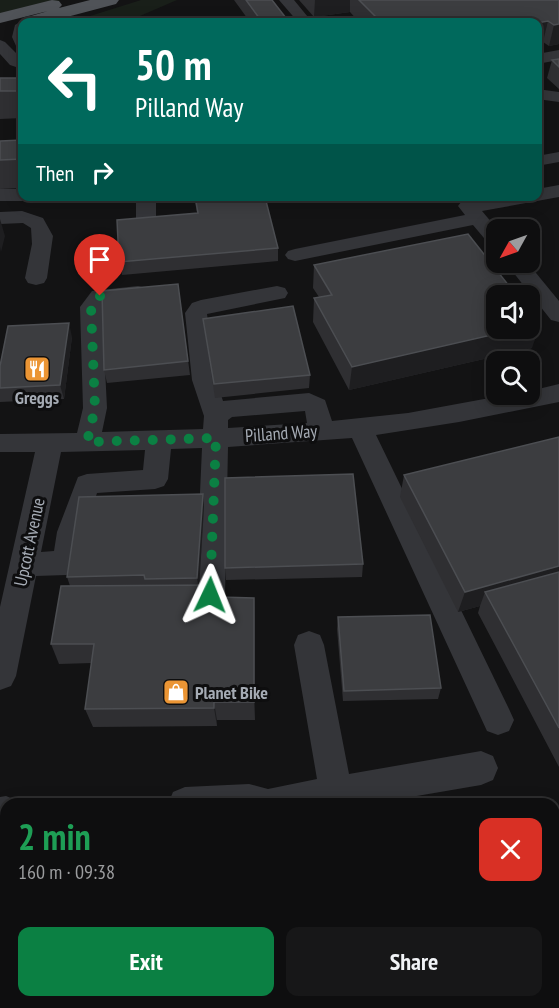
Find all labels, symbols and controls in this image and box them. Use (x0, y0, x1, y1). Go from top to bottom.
text: 50 m (135, 37, 212, 92)
icon: left (36, 42, 114, 120)
text: Pilland Way (135, 90, 243, 124)
icon: right (86, 156, 119, 189)
text: Then (36, 159, 74, 187)
north arrow (486, 219, 540, 273)
map controls (486, 219, 540, 405)
pin (74, 234, 125, 296)
icon: arrive (83, 243, 116, 276)
button: sound (486, 285, 540, 339)
button: search (486, 351, 540, 405)
restaurant icon: Greggs (22, 354, 52, 384)
place label: Greggs (15, 386, 59, 409)
street label: Pilland Way (244, 419, 318, 447)
street label: Upcott Avenue (8, 496, 50, 588)
position arrow (178, 563, 242, 627)
shop icon: Planet Bike (161, 677, 191, 707)
place label: Planet Bike (195, 681, 268, 704)
text: 2 min (18, 813, 91, 860)
button: close (479, 818, 542, 881)
text: 160 m · 09:38 (18, 859, 115, 885)
button: Exit (18, 927, 274, 996)
button: Share (286, 927, 542, 996)

